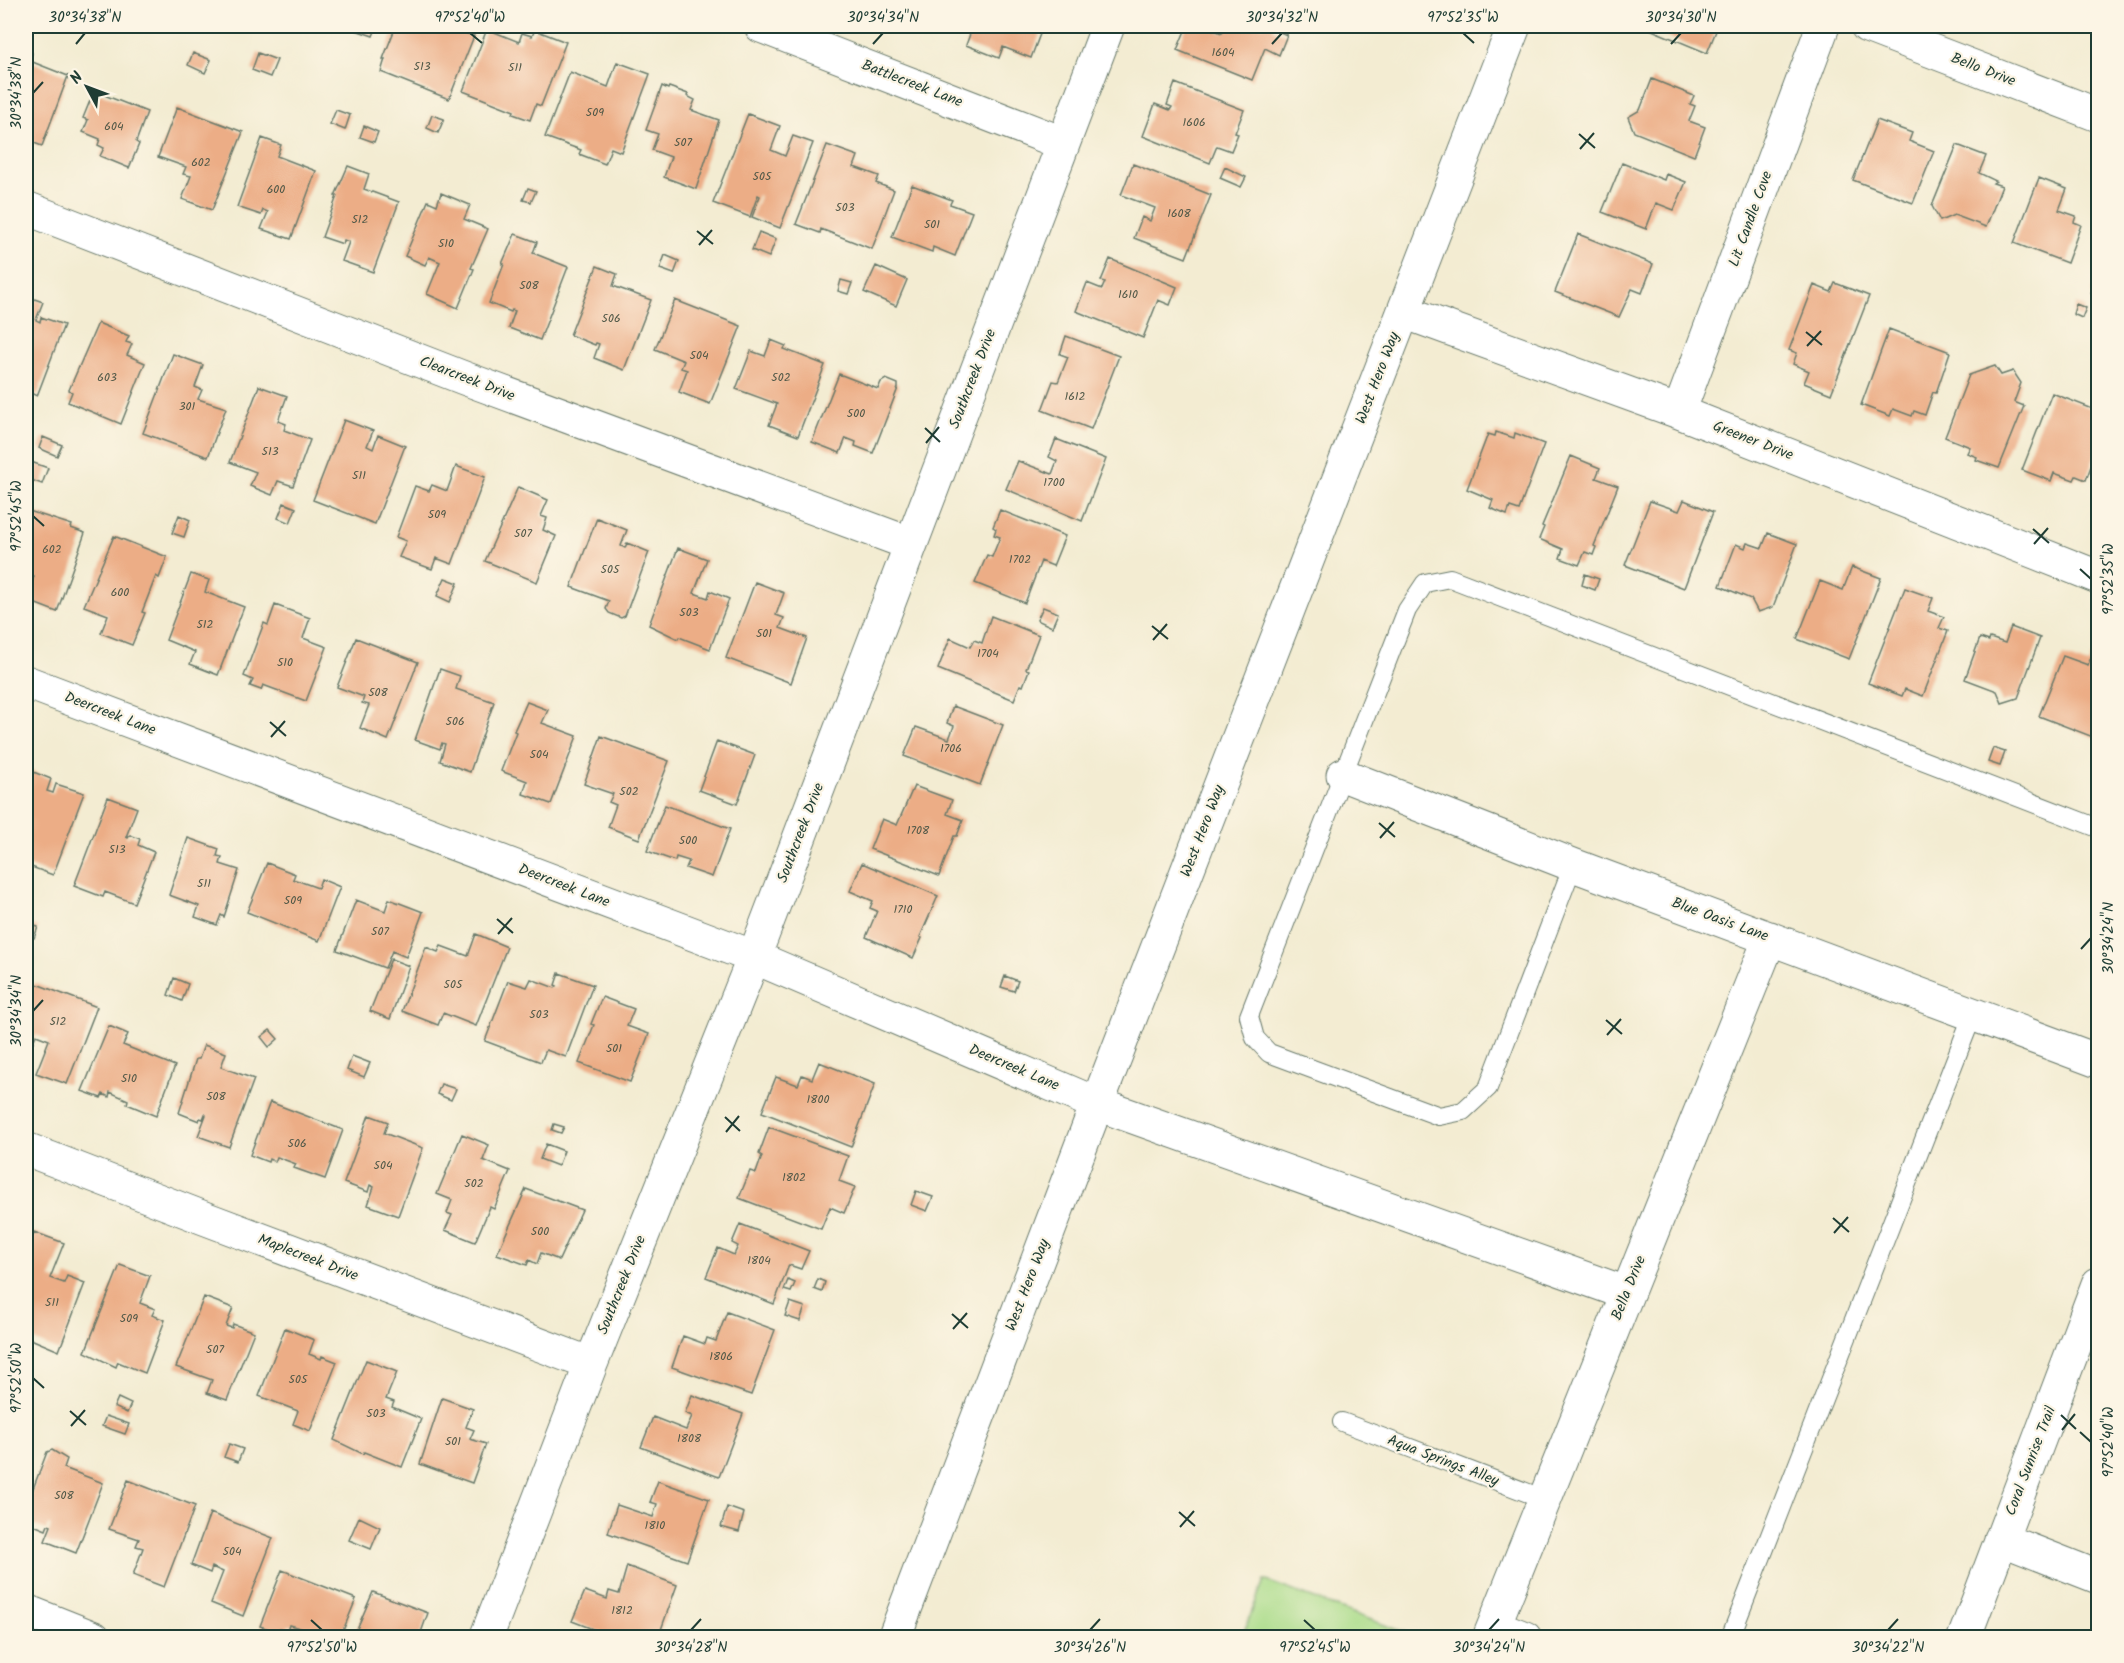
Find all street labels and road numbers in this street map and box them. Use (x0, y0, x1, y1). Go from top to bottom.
street label: Bello Drive (1947, 47, 2019, 93)
street label: Battlecreek Lane (858, 54, 966, 114)
street label: Lit Candle Cove (1723, 168, 1780, 270)
street label: Southcreek Drive (943, 325, 1003, 432)
street label: West Hero Way (1349, 327, 1407, 428)
street label: Clearcreek Drive (416, 350, 519, 408)
street label: Greener Drive (1709, 415, 1797, 467)
street label: Deercreek Lane (61, 686, 159, 743)
street label: Southcreek Drive (771, 779, 831, 886)
street label: West Hero Way (1174, 780, 1232, 881)
street label: Deercreek Lane (515, 858, 613, 915)
street label: Blue Oasis Lane (1668, 891, 1772, 949)
street label: Deercreek Lane (965, 1038, 1063, 1098)
street label: Maplecreek Drive (254, 1228, 362, 1288)
street label: Southcreek Drive (591, 1231, 653, 1338)
street label: West Hero Way (999, 1234, 1057, 1335)
street label: Bella Drive (1605, 1252, 1653, 1324)
street label: Coral Sunrise Trail (1999, 1402, 2063, 1519)
street label: Aqua Springs Alley (1384, 1429, 1503, 1494)

